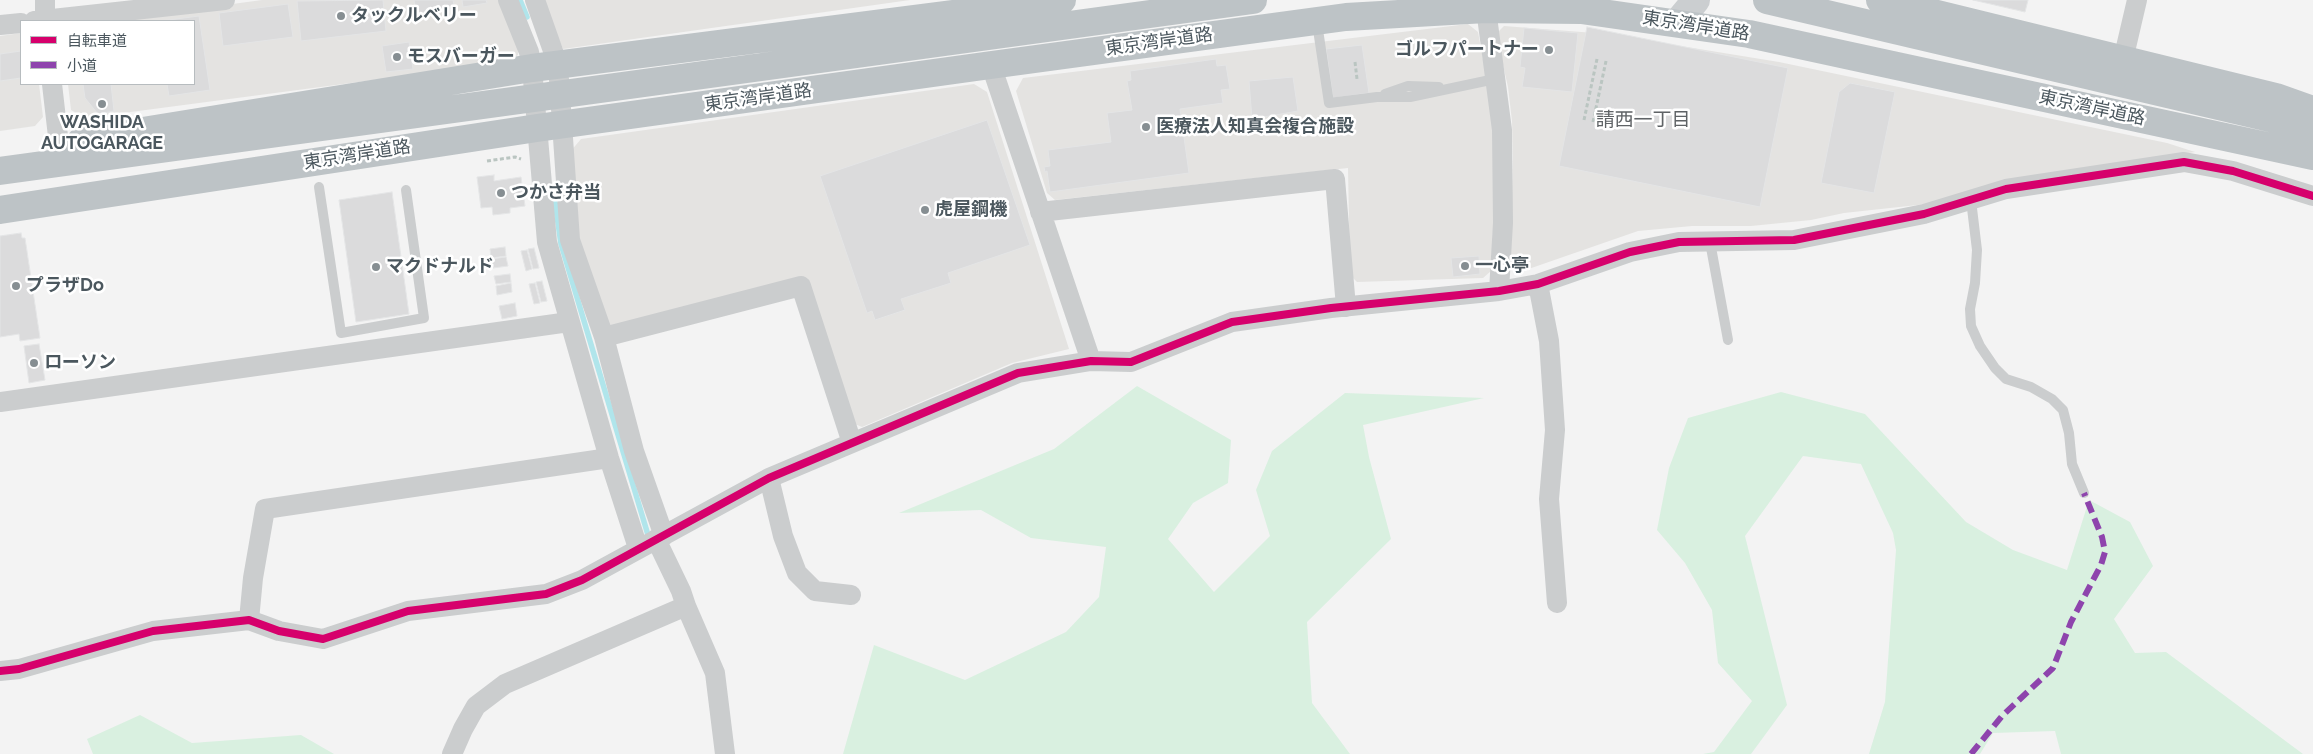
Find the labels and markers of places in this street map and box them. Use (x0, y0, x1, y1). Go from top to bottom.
place label: タックルベリー (351, 5, 477, 27)
marker: タックルベリー (335, 10, 347, 22)
place label: ゴルフパートナー (1395, 39, 1539, 61)
marker: ゴルフパートナー (1543, 44, 1555, 56)
place label: モスバーガー (407, 46, 515, 68)
marker: モスバーガー (391, 51, 403, 63)
marker: WASHIDA AUTOGARAGE (96, 98, 108, 110)
place label: WASHIDA AUTOGARAGE (41, 112, 163, 154)
place label: 医療法人知真会複合施設 (1156, 116, 1354, 138)
marker: 医療法人知真会複合施設 (1140, 121, 1152, 133)
place label: つかさ弁当 (511, 182, 601, 204)
marker: つかさ弁当 (495, 187, 507, 199)
place label: 虎屋鋼機 (935, 199, 1007, 221)
marker: 虎屋鋼機 (919, 204, 931, 216)
place label: 一心亭 (1475, 255, 1529, 277)
place label: マクドナルド (386, 256, 494, 278)
marker: 一心亭 (1459, 260, 1471, 272)
marker: マクドナルド (370, 261, 382, 273)
place label: プラザDo (26, 275, 104, 297)
marker: プラザDo (10, 280, 22, 292)
place label: ローソン (44, 352, 116, 374)
marker: ローソン (28, 357, 40, 369)

